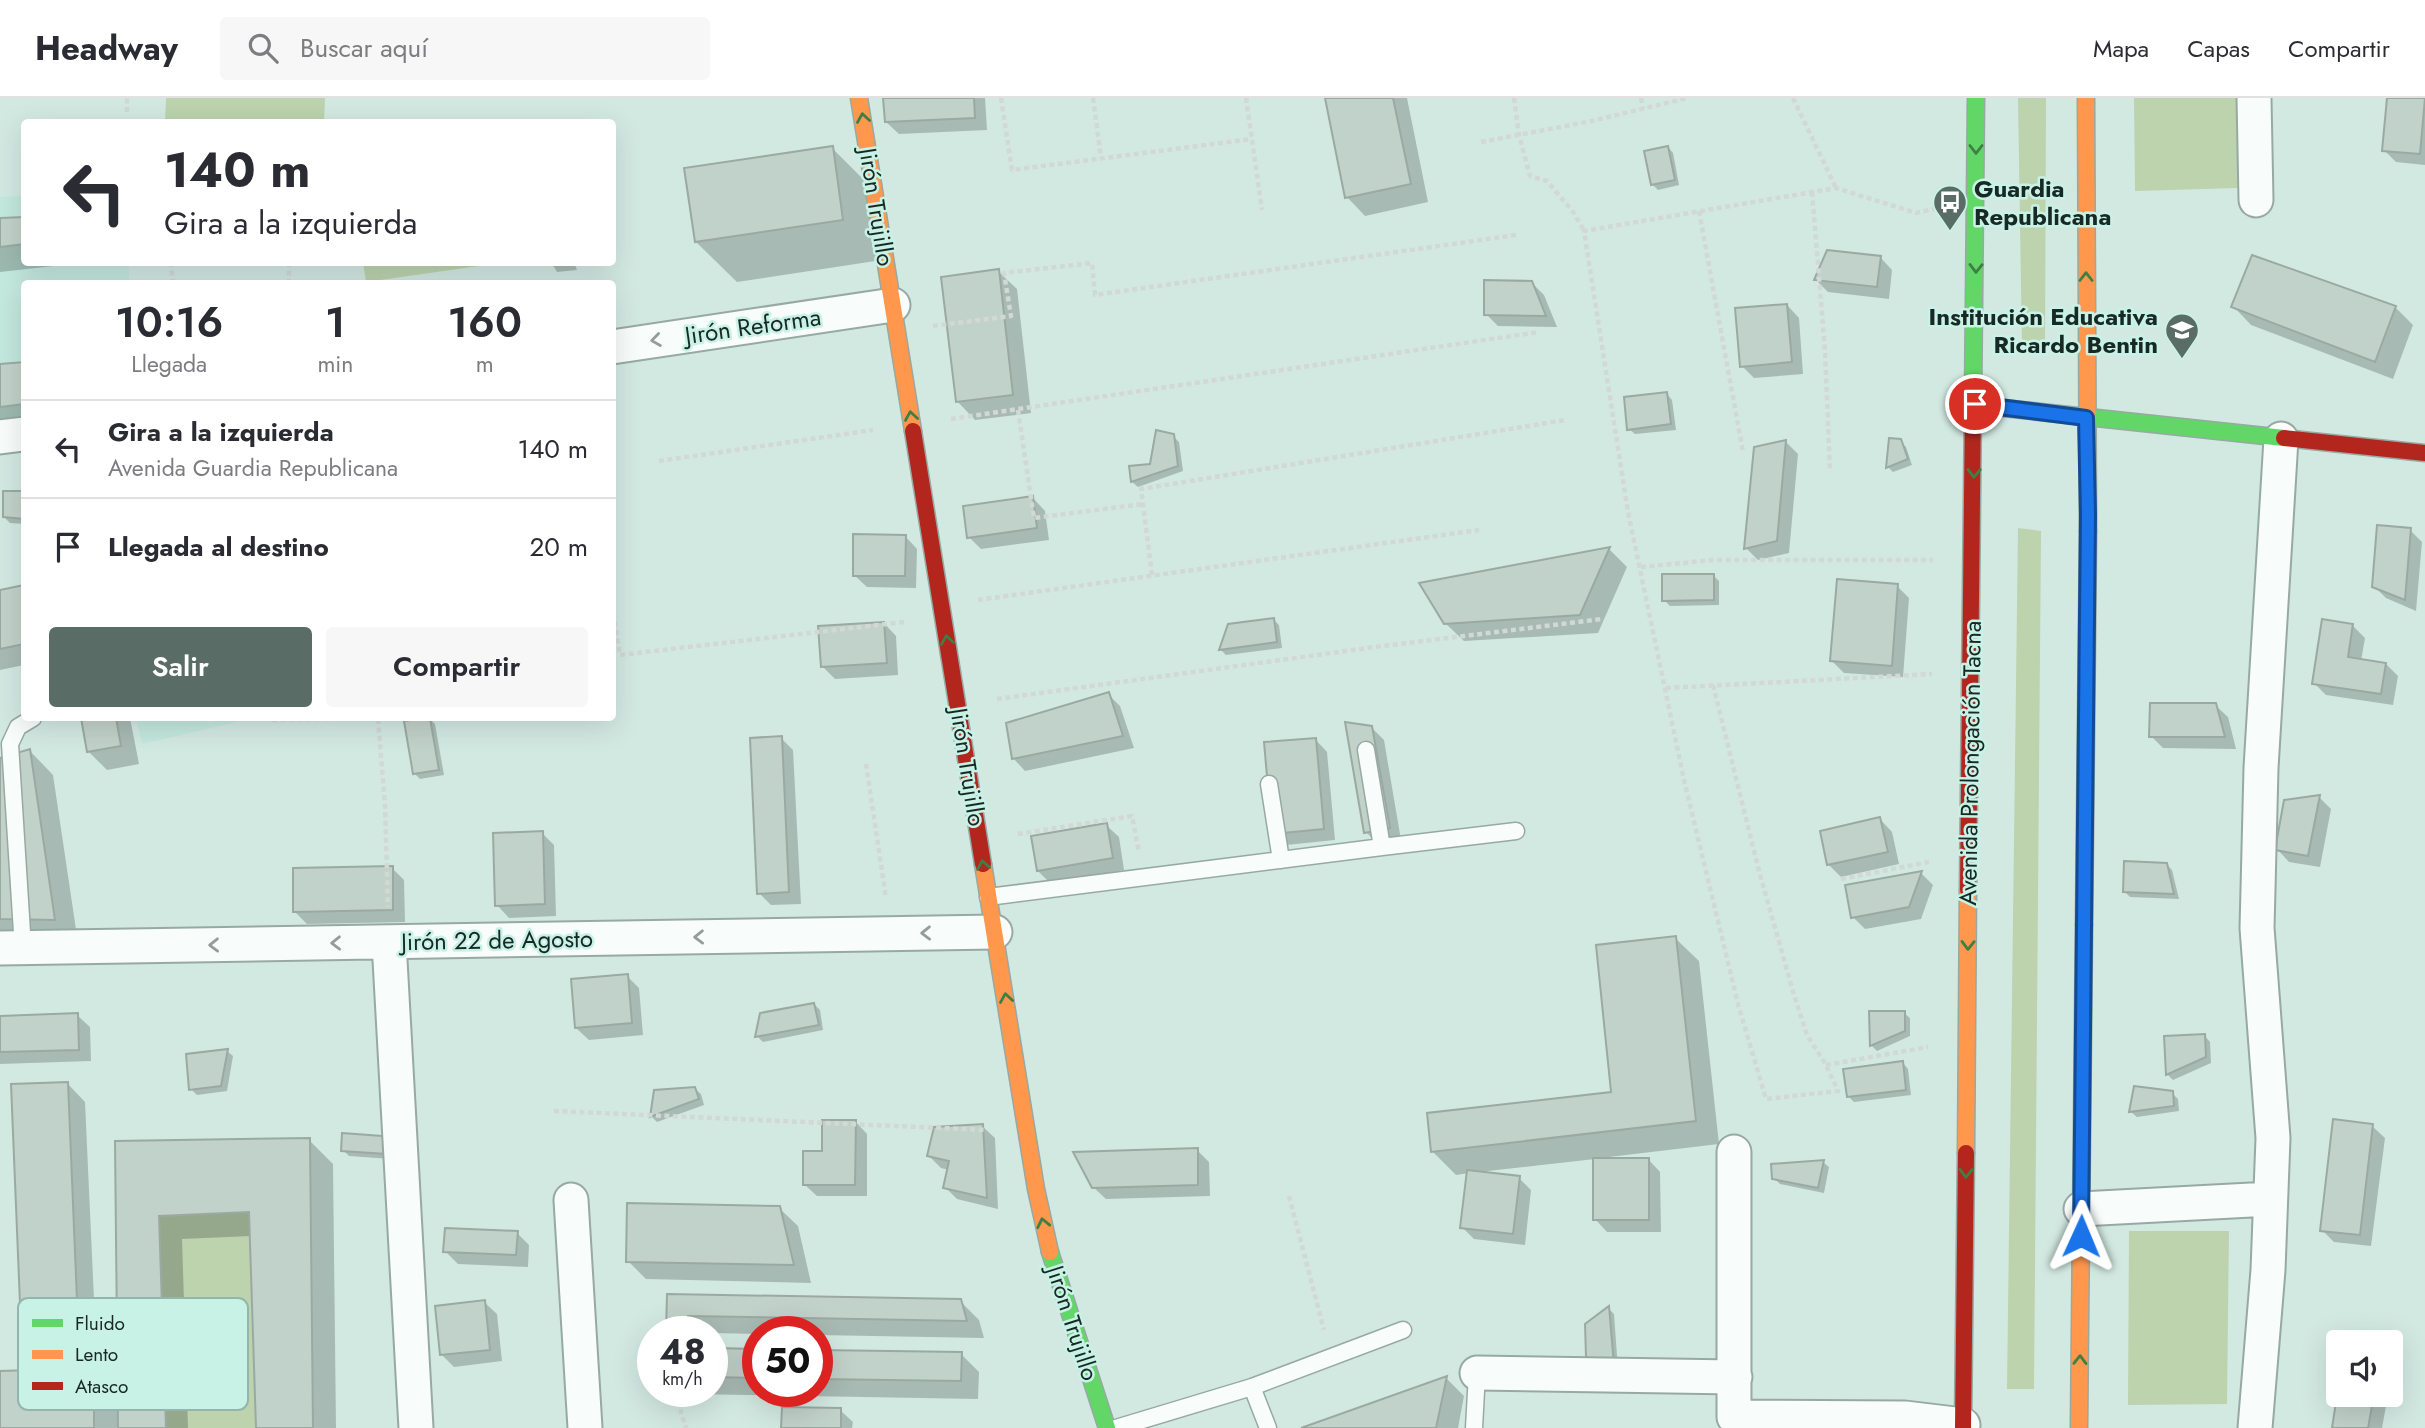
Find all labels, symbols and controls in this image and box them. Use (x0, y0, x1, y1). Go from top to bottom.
search box (220, 17, 710, 80)
text: Headway (35, 25, 178, 72)
icon: search (244, 29, 282, 67)
text: Buscar aquí (300, 29, 428, 67)
text: Mapa (2093, 31, 2149, 66)
text: Capas (2187, 31, 2250, 66)
text: Compartir (2288, 31, 2390, 66)
one-way arrow (856, 112, 871, 124)
text: 140 m (164, 135, 310, 205)
street label: Jirón Trujillo (850, 142, 904, 269)
one-way arrow (1968, 144, 1984, 155)
icon: left (49, 147, 140, 238)
place label: Guardia Republicana (1974, 171, 2111, 234)
bus stop icon: Guardia Republicana (1931, 183, 1969, 232)
text: Gira a la izquierda (164, 200, 417, 246)
one-way arrow (1968, 263, 1984, 274)
one-way arrow (2078, 271, 2094, 281)
text: 10:16 (115, 292, 223, 353)
text: 1 (325, 292, 346, 353)
text: 160 (447, 292, 522, 353)
street label: Jirón Reforma (680, 299, 823, 353)
place label: Institución Educativa Ricardo Bentin (1929, 299, 2158, 362)
school or university icon: Institución Educativa Ricardo Bentin (2163, 311, 2201, 360)
one-way arrow (650, 333, 661, 348)
text: Llegada (131, 347, 207, 381)
text: min (317, 347, 353, 381)
text: m (476, 347, 494, 381)
pin (1945, 374, 2005, 434)
icon: arrive (1956, 385, 1994, 423)
one-way arrow (904, 410, 919, 421)
text: Gira a la izquierda (108, 413, 334, 451)
icon: left (49, 430, 87, 468)
text: 140 m (517, 430, 588, 468)
text: Avenida Guardia Republicana (108, 451, 398, 485)
one-way arrow (1966, 468, 1982, 479)
icon: arrive (49, 528, 87, 566)
text: Llegada al destino (108, 528, 329, 566)
text: 20 m (530, 528, 588, 566)
street label: Avenida Prolongación Tacna (1950, 620, 1990, 906)
button: Salir (49, 627, 312, 707)
button: Compartir (326, 627, 588, 707)
one-way arrow (940, 634, 955, 646)
street label: Jirón Trujillo (941, 702, 995, 829)
one-way arrow (976, 859, 991, 871)
street label: Jirón 22 de Agosto (398, 921, 593, 959)
one-way arrow (921, 925, 931, 941)
one-way arrow (693, 929, 704, 945)
one-way arrow (330, 935, 340, 951)
one-way arrow (208, 938, 219, 953)
one-way arrow (1960, 940, 1976, 951)
one-way arrow (999, 992, 1014, 1004)
one-way arrow (1958, 1168, 1974, 1178)
position arrow (2044, 1199, 2118, 1273)
one-way arrow (1037, 1217, 1051, 1229)
street label: Jirón Trujillo (1037, 1258, 1108, 1385)
legend (18, 1298, 248, 1410)
text: Fluido (75, 1310, 125, 1337)
speed limit sign: 50 (742, 1316, 833, 1407)
text: 48 (659, 1327, 706, 1377)
map controls (2326, 1330, 2403, 1407)
button: sound (2326, 1330, 2403, 1407)
text: Lento (75, 1341, 118, 1368)
one-way arrow (2072, 1354, 2088, 1365)
text: km/h (662, 1366, 703, 1392)
text: Atasco (75, 1373, 128, 1400)

